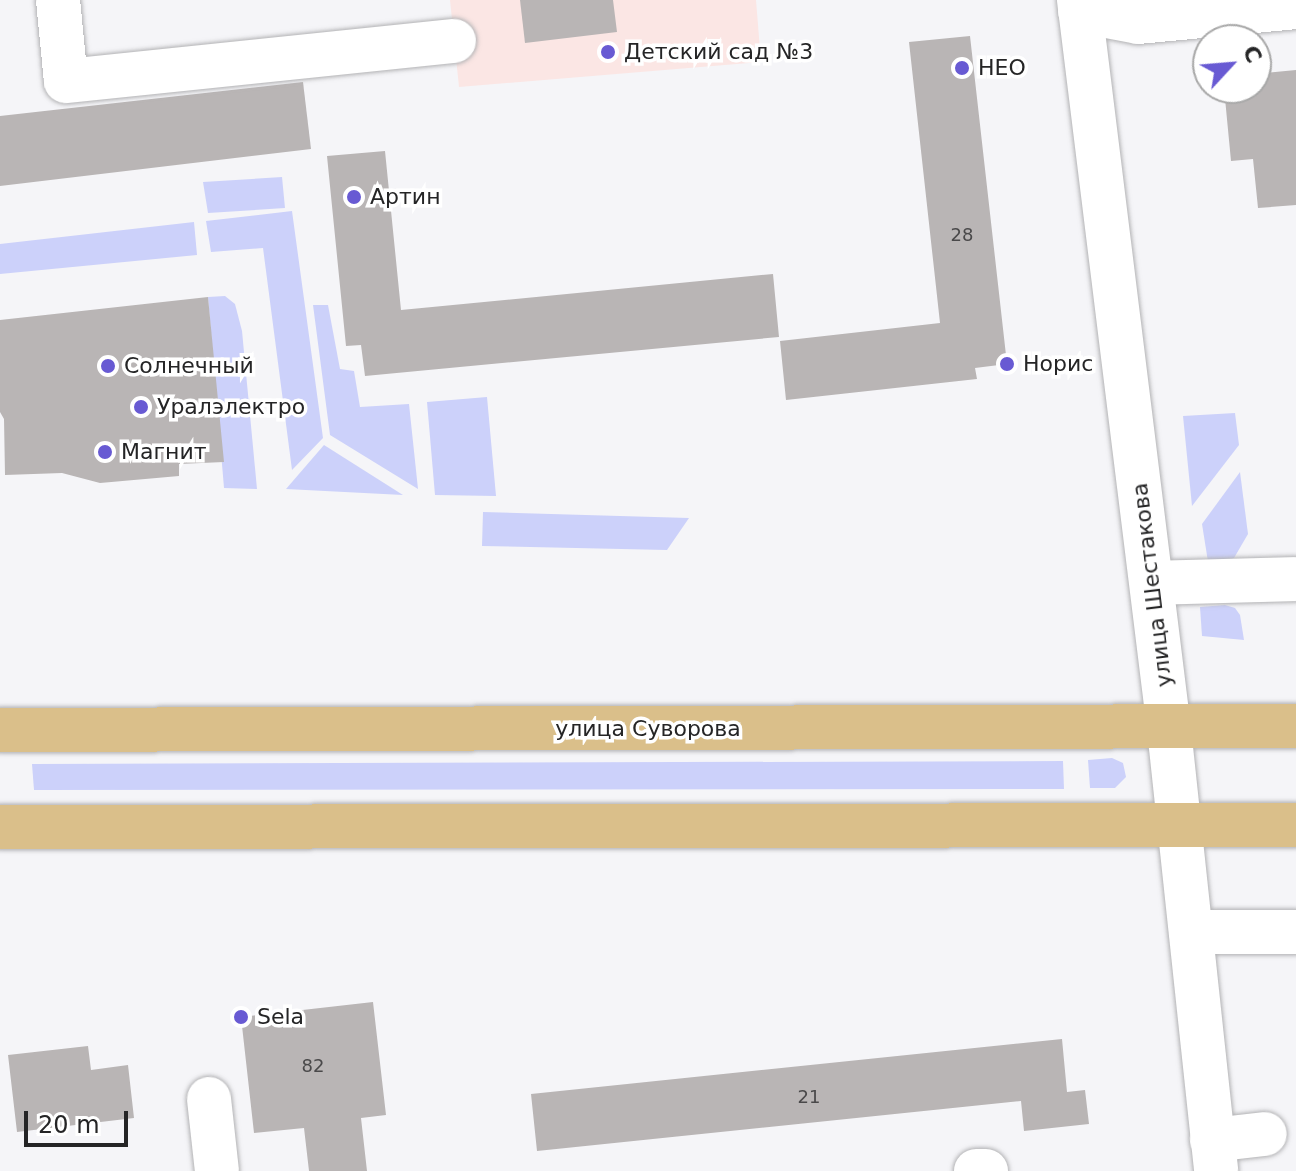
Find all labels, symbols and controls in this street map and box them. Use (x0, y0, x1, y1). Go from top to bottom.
north arrow (1192, 24, 1272, 104)
place label: Детский сад №3 (624, 39, 813, 65)
text: С (1237, 41, 1267, 67)
marker: Детский сад №3 (599, 43, 617, 61)
place label: НЕО (978, 55, 1026, 81)
marker: НЕО (953, 59, 971, 77)
place label: Артин (370, 184, 441, 210)
marker: Артин (345, 188, 363, 206)
house number: 28 (951, 224, 973, 246)
place label: Норис (1023, 351, 1093, 377)
place label: Солнечный (124, 353, 254, 379)
marker: Норис (998, 355, 1016, 373)
marker: Солнечный (99, 357, 117, 375)
place label: Уралэлектро (157, 394, 305, 420)
marker: Уралэлектро (132, 398, 150, 416)
place label: Магнит (121, 439, 207, 465)
marker: Магнит (96, 443, 114, 461)
street label: улица Шестакова (1126, 481, 1178, 689)
street label: улица Суворова (555, 716, 741, 742)
place label: Sela (257, 1004, 304, 1030)
marker: Sela (232, 1008, 250, 1026)
house number: 82 (302, 1055, 324, 1077)
house number: 21 (798, 1086, 820, 1108)
scale bar (28, 1095, 132, 1145)
text: 20 m (38, 1111, 100, 1139)

